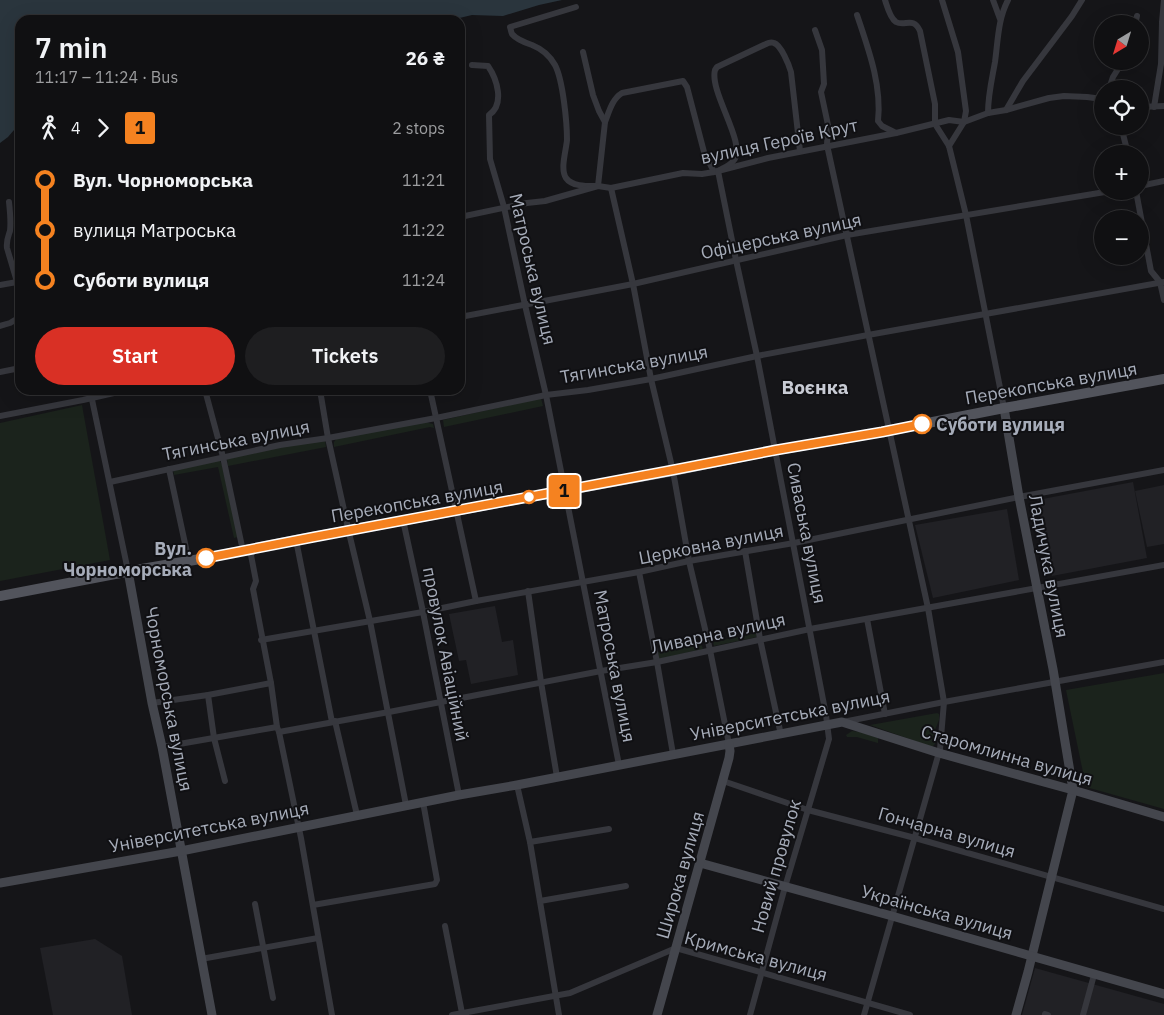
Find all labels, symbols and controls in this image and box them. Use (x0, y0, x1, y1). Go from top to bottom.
north arrow (1094, 15, 1149, 70)
map controls (1094, 15, 1149, 265)
text: 7 min (35, 29, 107, 66)
text: 26 ₴ (405, 46, 445, 70)
text: 11:17 – 11:24 · Bus (35, 67, 178, 87)
button: locate (1094, 80, 1149, 135)
street label: вулиця Героїв Крут (698, 113, 860, 169)
icon: walk (35, 114, 63, 142)
icon: forward (89, 114, 117, 142)
text: 1 (135, 116, 145, 139)
text: 4 (71, 118, 81, 138)
text: 2 stops (392, 118, 445, 138)
button: + (1094, 145, 1149, 200)
text: Вул. Чорноморська (73, 168, 253, 192)
text: 11:21 (402, 170, 445, 190)
street label: Матроська вулиця (504, 191, 562, 347)
street label: Офіцерська вулиця (699, 208, 863, 264)
button: − (1094, 210, 1149, 265)
text: вулиця Матроська (73, 218, 236, 242)
text: 11:22 (402, 220, 445, 240)
text: Суботи вулиця (73, 268, 209, 292)
text: 11:24 (402, 270, 445, 290)
button: Start (35, 327, 235, 385)
button: Tickets (245, 327, 445, 385)
street label: Тягинська вулиця (558, 340, 710, 388)
street label: Перекопська вулиця (963, 357, 1139, 409)
district label: Воєнка (782, 375, 849, 399)
place label: Суботи вулиця (936, 413, 1065, 436)
street label: Тягинська вулиця (160, 414, 312, 466)
marker: Суботи вулиця (912, 414, 932, 434)
street label: Сиваська вулиця (782, 461, 832, 605)
street label: Перекопська вулиця (329, 475, 505, 527)
line badge: 1 (548, 475, 580, 507)
text: 1 (559, 479, 569, 502)
unlabelled marker (522, 490, 536, 504)
street label: Ладичука вулиця (1024, 492, 1074, 640)
street label: Церковна вулиця (636, 519, 786, 569)
place label: Вул. Чорноморська (63, 537, 192, 581)
marker: Вул. Чорноморська (196, 548, 216, 568)
street label: провулок Авіаційний (418, 565, 474, 743)
street label: Матроська вулиця (589, 588, 641, 744)
street label: Чорноморська вулиця (140, 605, 198, 793)
street label: Ливарна вулиця (649, 607, 787, 659)
street label: Університетська вулиця (688, 684, 892, 746)
street label: Старомлинна вулиця (918, 719, 1096, 791)
street label: Університетська вулиця (107, 796, 311, 858)
street label: Новий провулок (746, 796, 806, 935)
street label: Гончарна вулиця (876, 801, 1018, 863)
street label: Широка вулиця (651, 809, 709, 941)
street label: Українська вулиця (858, 879, 1016, 945)
street label: Кримська вулиця (682, 926, 830, 986)

